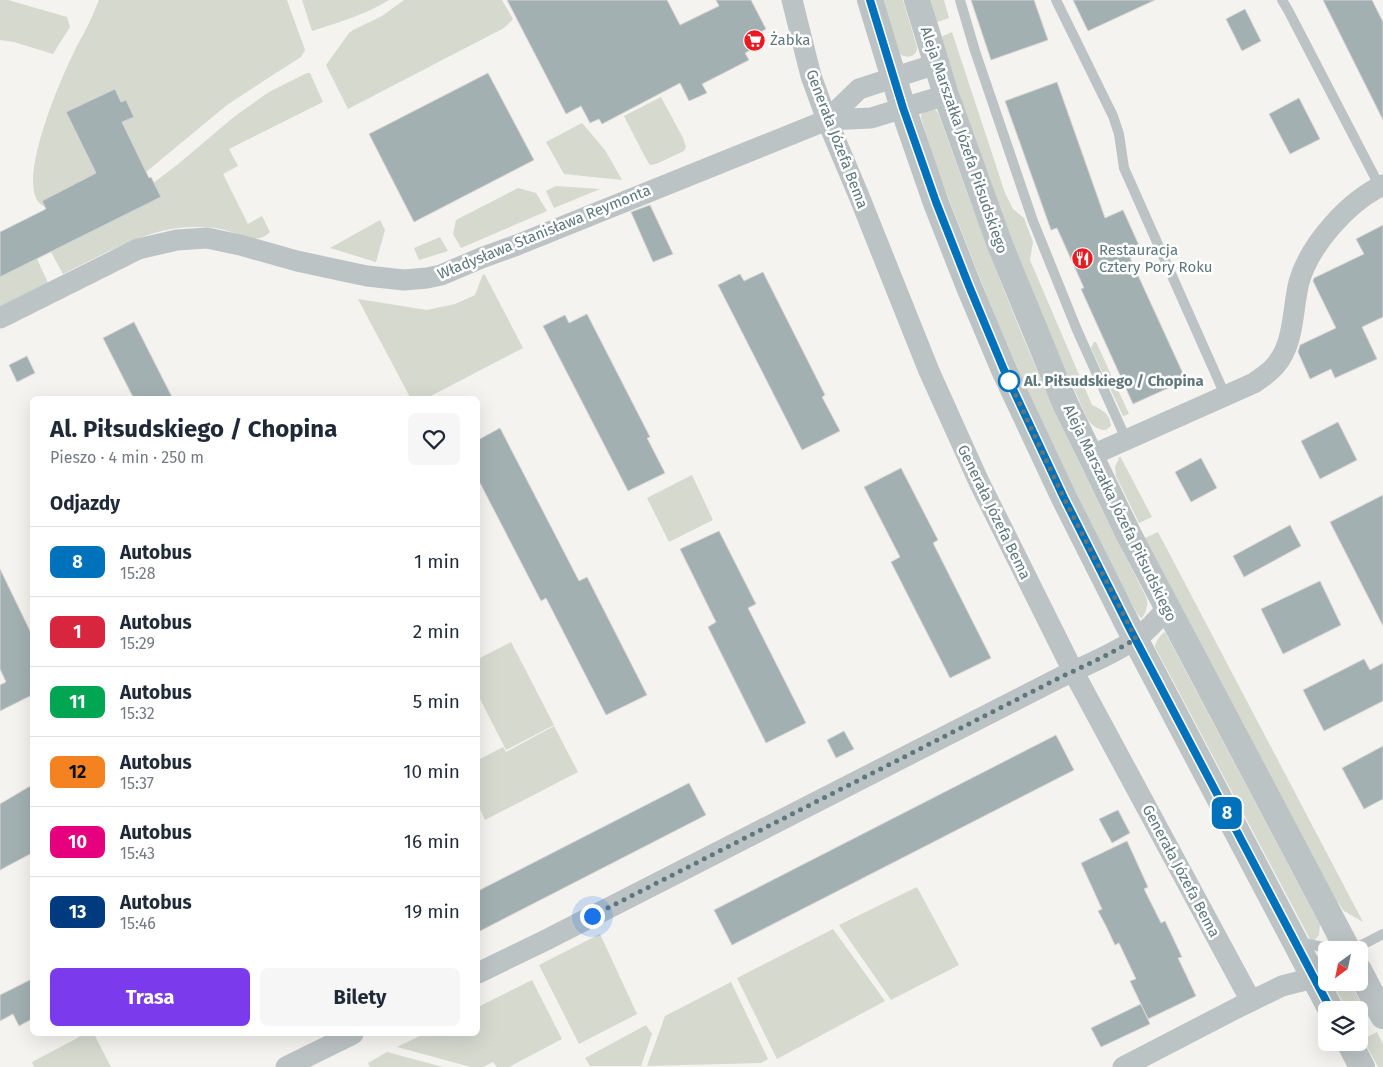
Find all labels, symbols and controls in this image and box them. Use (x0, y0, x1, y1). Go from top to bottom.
street label: Aleja Marszałka Józefa Piłsudskiego (917, 24, 1011, 256)
supermarket icon: Żabka (742, 28, 766, 52)
place label: Żabka (770, 31, 810, 49)
street label: Generała Józefa Bema (802, 67, 872, 211)
street label: Władysława Stanisława Reymonta (435, 181, 653, 283)
place label: Restauracja Cztery Pory Roku (1099, 241, 1212, 276)
restaurant icon: Restauracja Cztery Pory Roku (1071, 247, 1095, 271)
marker: Al. Piłsudskiego / Chopina (998, 370, 1020, 392)
place label: Al. Piłsudskiego / Chopina (1023, 372, 1204, 390)
street label: Aleja Marszałka Józefa Piłsudskiego (1060, 402, 1180, 624)
button: heart (408, 413, 460, 465)
text: Al. Piłsudskiego / Chopina (50, 415, 337, 443)
street label: Generała Józefa Bema (954, 442, 1034, 582)
text: Pieszo · 4 min · 250 m (50, 448, 204, 467)
text: Odjazdy (50, 492, 120, 515)
text: Autobus (120, 541, 192, 564)
text: 1 min (414, 550, 460, 573)
text: 8 (72, 551, 83, 573)
text: 15:28 (120, 564, 156, 583)
text: Autobus (120, 611, 192, 634)
text: 2 min (413, 620, 460, 643)
text: 1 (73, 621, 82, 643)
text: 15:29 (120, 634, 155, 653)
text: Autobus (120, 681, 192, 704)
text: 5 min (413, 690, 460, 713)
text: 11 (69, 691, 86, 713)
text: 15:32 (120, 704, 155, 723)
text: Autobus (120, 751, 192, 774)
text: 10 min (403, 760, 460, 783)
text: 12 (69, 761, 86, 783)
text: 15:37 (120, 774, 154, 793)
line badge: 8 (1211, 797, 1243, 829)
street label: Generała Józefa Bema (1138, 802, 1224, 940)
text: 8 (1222, 802, 1232, 824)
text: Autobus (120, 821, 192, 844)
text: 16 min (404, 830, 460, 853)
text: 10 (68, 831, 87, 853)
text: 15:43 (120, 844, 155, 863)
text: Autobus (120, 891, 192, 914)
text: 19 min (404, 900, 460, 923)
text: 13 (69, 901, 86, 923)
your location (580, 904, 605, 929)
text: 15:46 (120, 914, 156, 933)
north arrow (1318, 941, 1368, 991)
map controls (1318, 941, 1368, 1051)
button: Trasa (50, 968, 250, 1026)
button: Bilety (260, 968, 460, 1026)
button: layers (1318, 1001, 1368, 1051)

